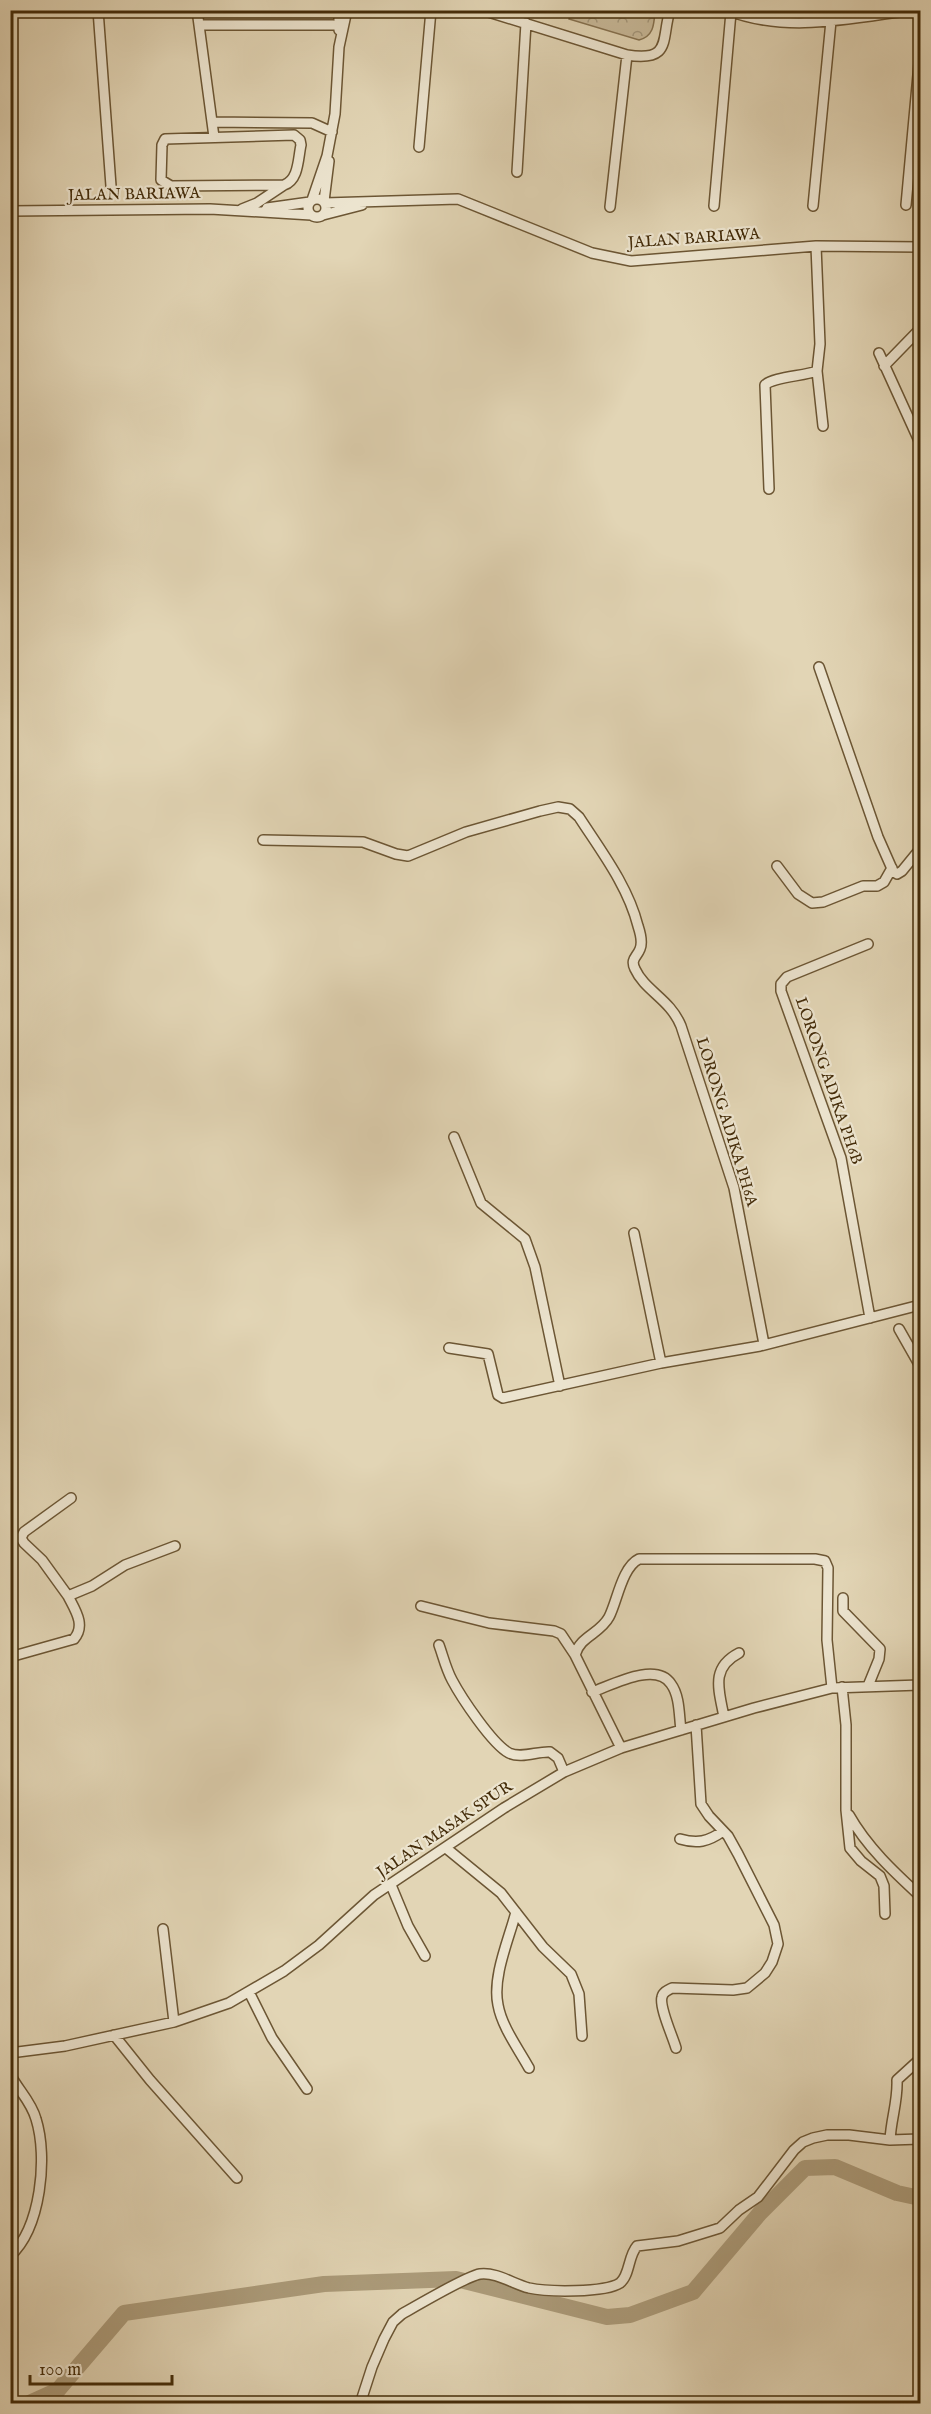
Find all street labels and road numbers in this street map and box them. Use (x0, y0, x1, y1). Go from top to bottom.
street label: JALAN BARIAWA (66, 184, 202, 206)
street label: JALAN BARIAWA (625, 224, 762, 254)
street label: LORONG ADIKA PH6B (790, 995, 866, 1167)
street label: LORONG ADIKA PH6A (691, 1035, 762, 1210)
street label: JALAN MASAK SPUR (372, 1777, 517, 1884)

